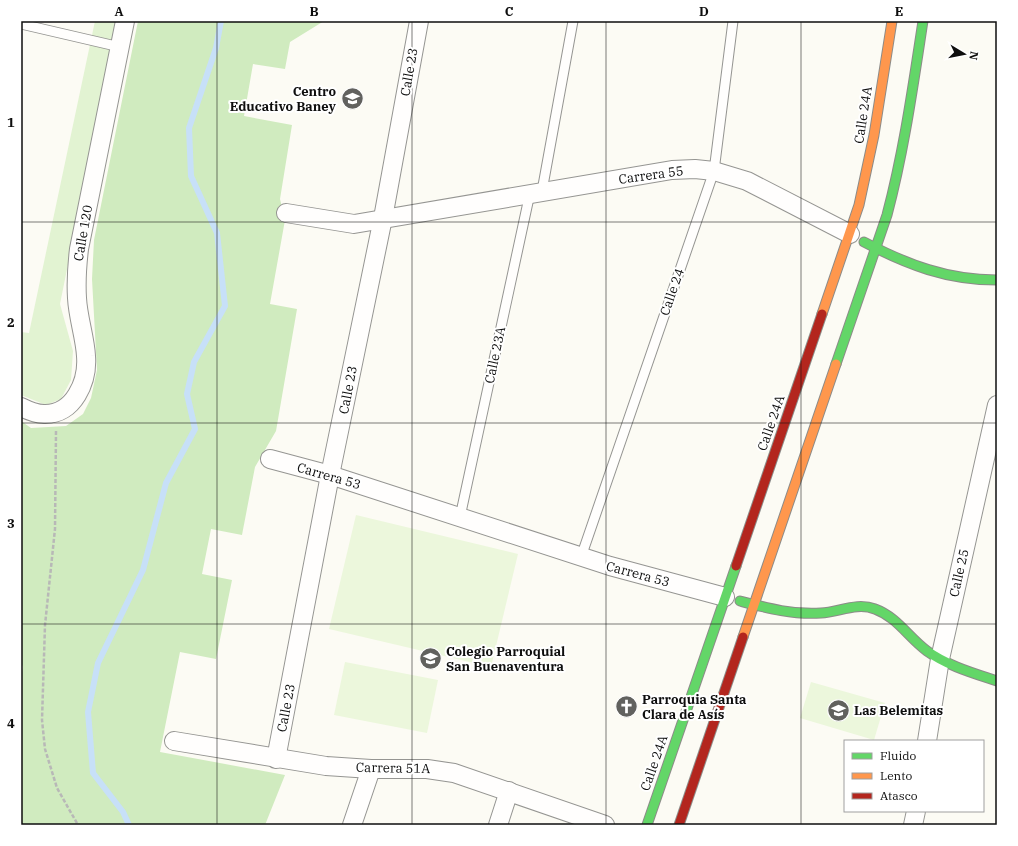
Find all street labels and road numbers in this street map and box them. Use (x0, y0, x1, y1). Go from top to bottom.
street label: Calle 23 (396, 46, 422, 98)
street label: Calle 24A (850, 85, 876, 145)
street label: Carrera 55 (617, 162, 685, 188)
street label: Calle 120 (70, 203, 96, 262)
street label: Calle 24 (656, 266, 688, 318)
street label: Calle 23A (481, 325, 509, 385)
street label: Calle 23 (335, 364, 361, 416)
street label: Calle 24A (754, 393, 788, 453)
street label: Carrera 53 (295, 459, 363, 493)
street label: Calle 25 (945, 547, 973, 599)
street label: Carrera 53 (604, 557, 672, 591)
street label: Calle 23 (273, 682, 299, 734)
street label: Calle 24A (637, 733, 671, 793)
street label: Carrera 51A (356, 759, 430, 777)

